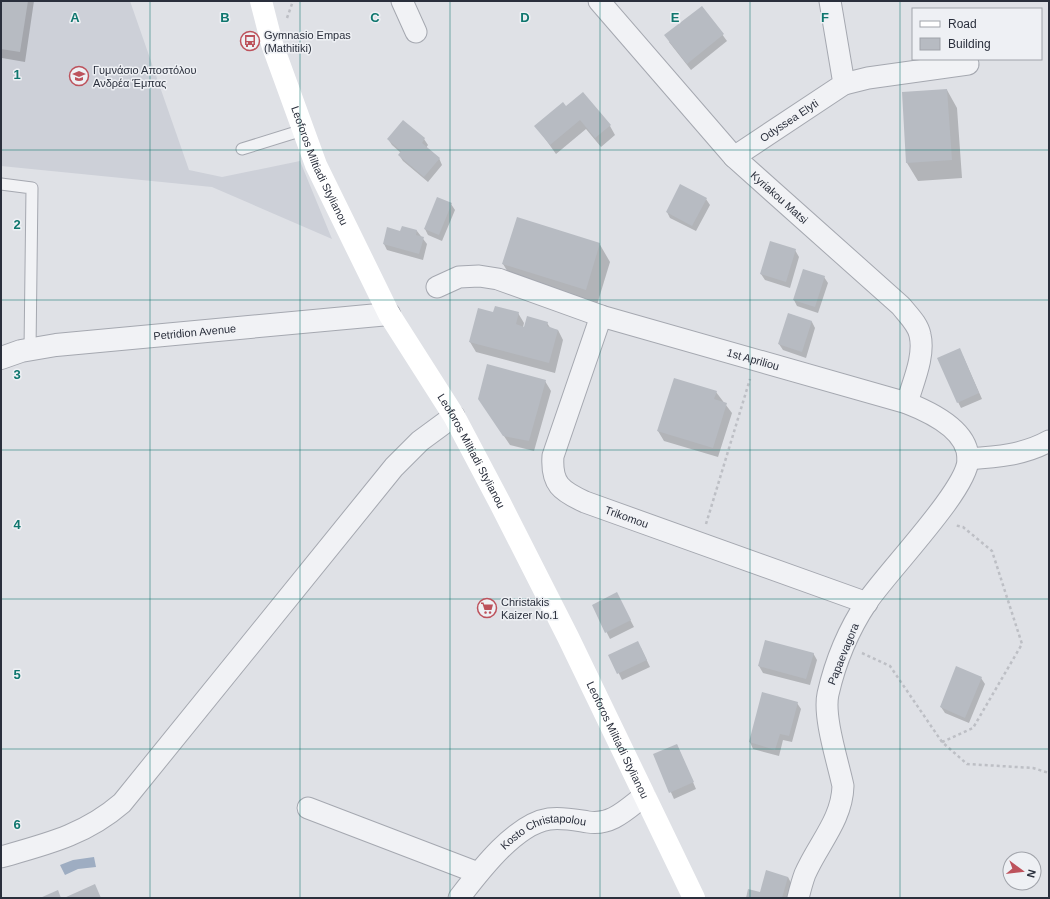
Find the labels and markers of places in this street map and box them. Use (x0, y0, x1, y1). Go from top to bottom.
place label: Gymnasio Empas (Mathitiki) (264, 29, 351, 54)
bus stop icon: Gymnasio Empas (Mathitiki) (239, 30, 261, 52)
place label: Γυμνάσιο Αποστόλου Ανδρέα Έμπας (93, 64, 196, 89)
school or university icon: Γυμνάσιο Αποστόλου Ανδρέα Έμπας (68, 65, 90, 87)
place label: Christakis Kaizer No.1 (501, 596, 558, 621)
supermarket icon: Christakis Kaizer No.1 (476, 597, 498, 619)

